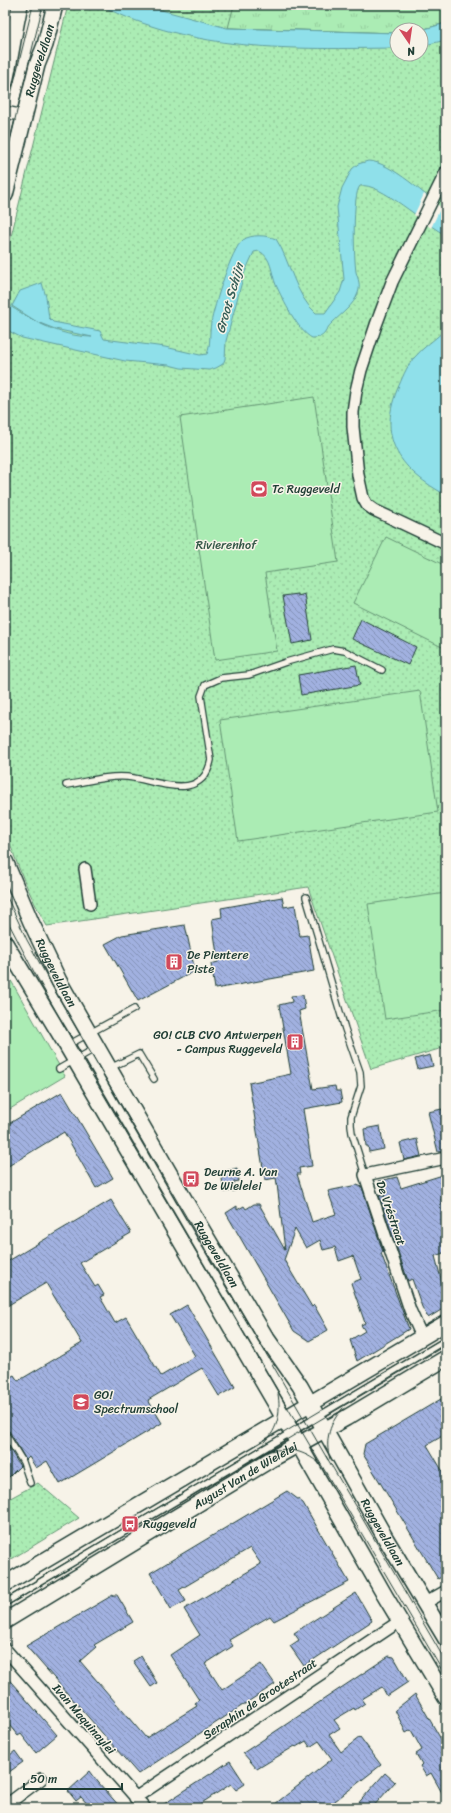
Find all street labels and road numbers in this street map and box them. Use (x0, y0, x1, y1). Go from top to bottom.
street label: Ruggeveldlaan (19, 21, 61, 99)
street label: Ruggeveldlaan (29, 935, 83, 1012)
street label: De Vréstraat (370, 1178, 412, 1248)
street label: Ruggeveldlaan (188, 1216, 245, 1293)
street label: August Van de Wielelei (188, 1435, 302, 1516)
street label: Ruggeveldlaan (354, 1494, 411, 1571)
street label: Seraphin de Grootestraat (198, 1652, 322, 1746)
street label: Ivan Maquinaylei (46, 1678, 122, 1760)

